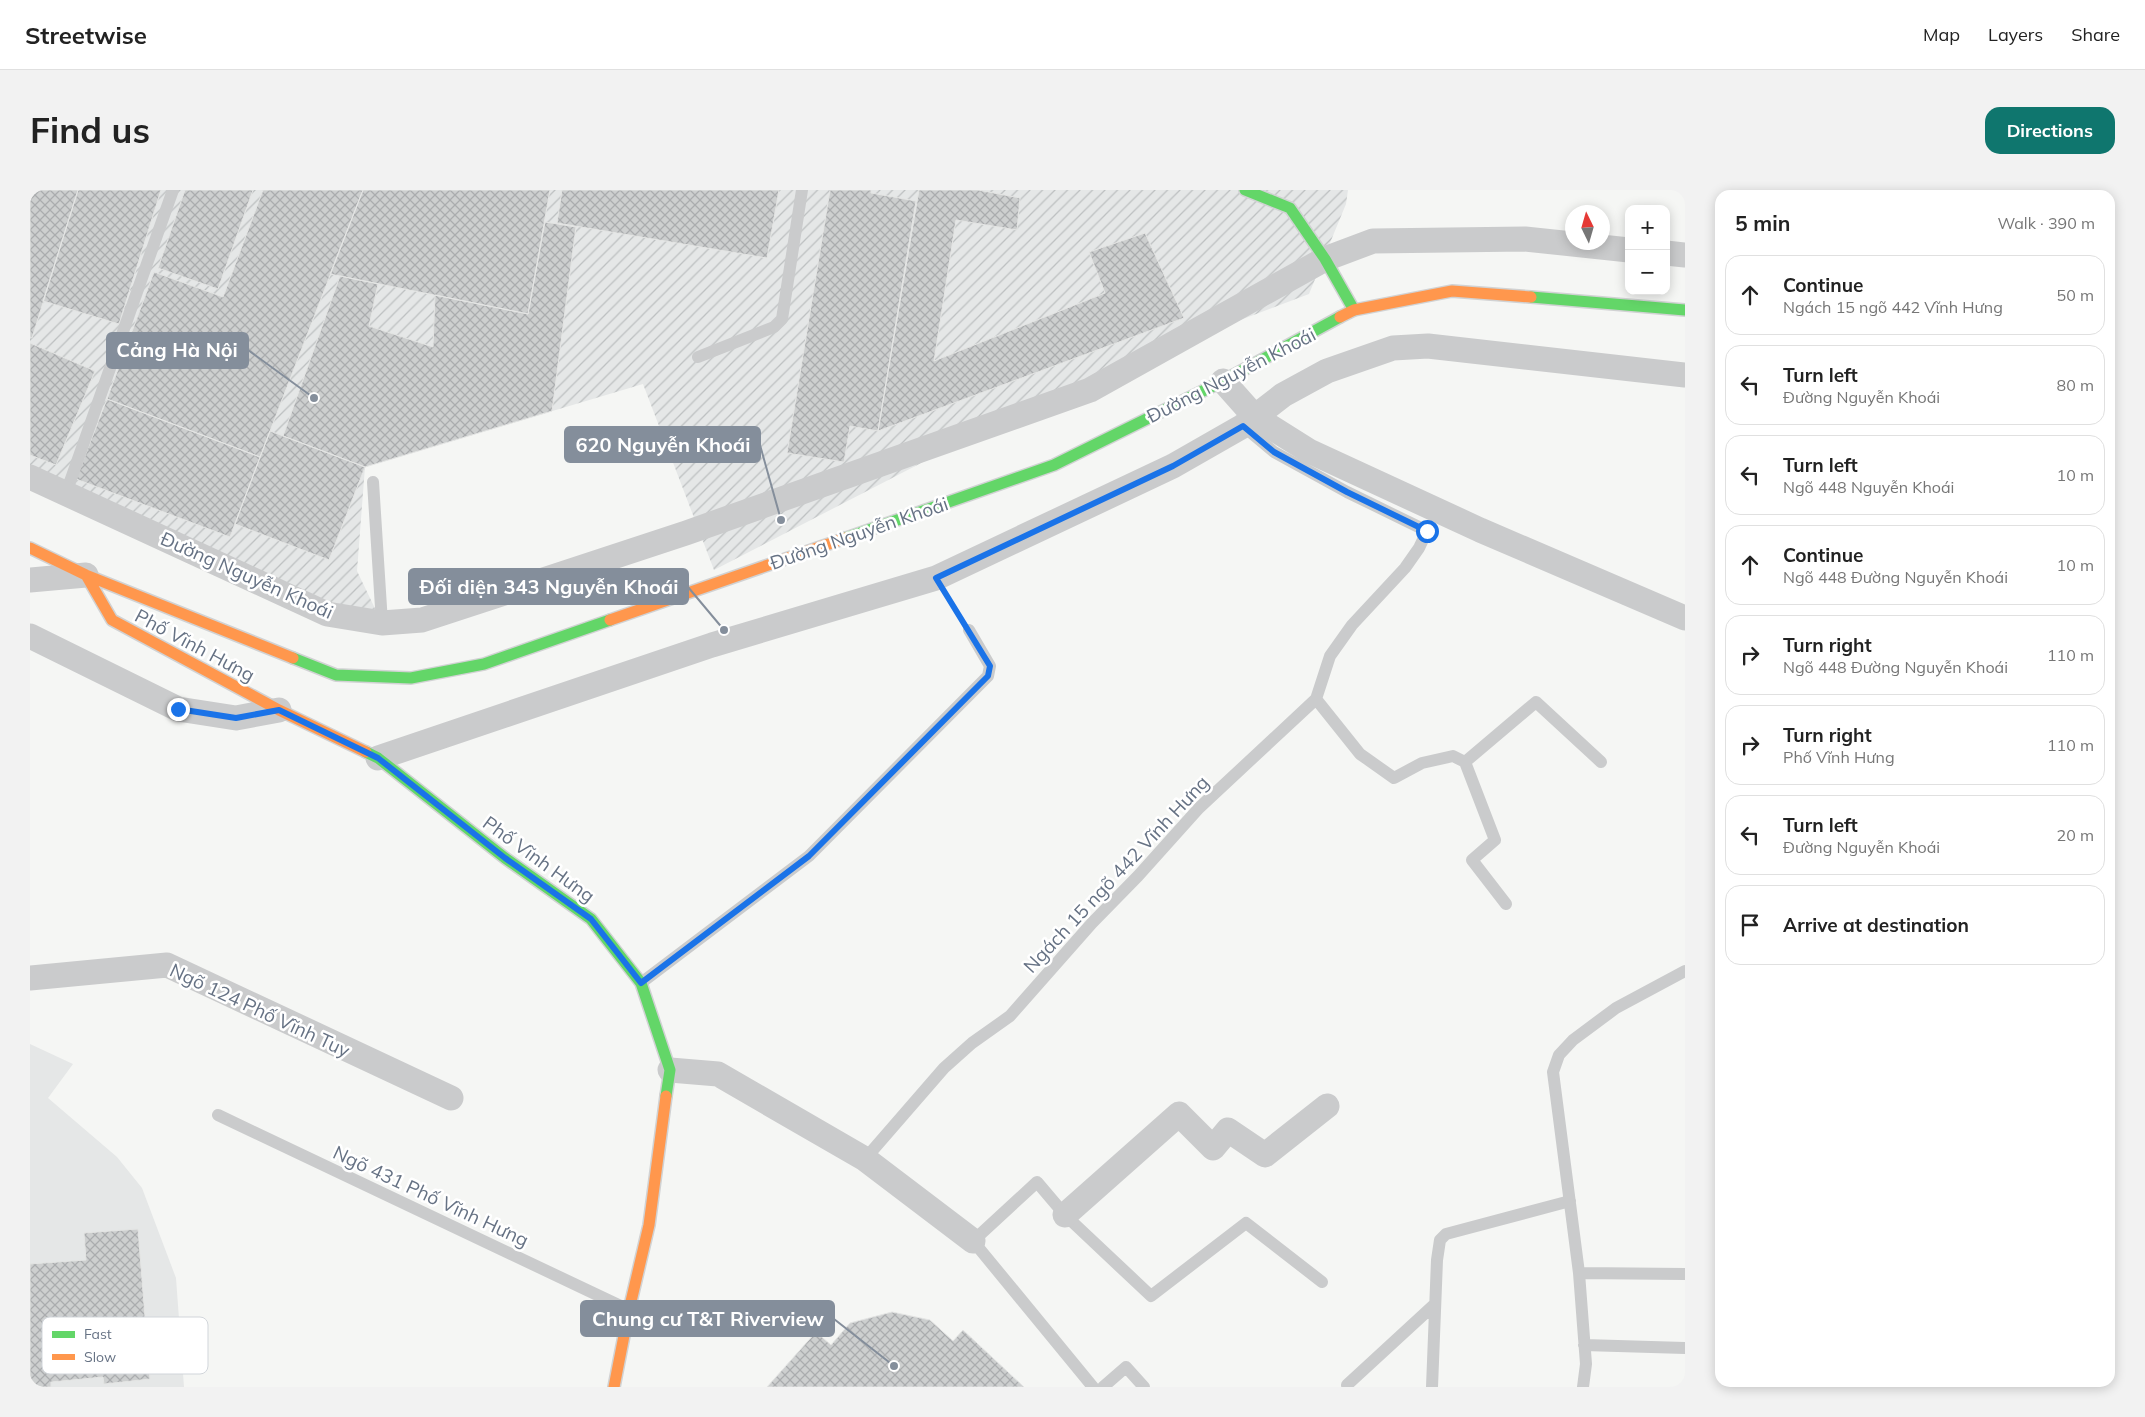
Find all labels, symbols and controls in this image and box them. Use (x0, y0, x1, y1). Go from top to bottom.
text: Streetwise (25, 20, 147, 50)
text: Map (1923, 23, 1960, 46)
text: Layers (1988, 23, 2043, 46)
text: Share (2071, 23, 2120, 46)
button: Directions (1985, 107, 2115, 154)
text: Find us (30, 108, 150, 152)
north arrow (1565, 205, 1610, 250)
map controls (1625, 205, 1670, 295)
button: + (1625, 205, 1670, 250)
text: 5 min (1735, 210, 1790, 236)
text: Walk · 390 m (1997, 213, 2095, 233)
button: − (1625, 250, 1670, 295)
text: Continue (1783, 273, 1863, 297)
icon: ahead (1736, 281, 1764, 309)
text: 50 m (2057, 285, 2094, 305)
text: Ngách 15 ngõ 442 Vĩnh Hưng (1783, 297, 2003, 317)
street label: Đường Nguyễn Khoái (1142, 322, 1320, 428)
callout: Cảng Hà Nội (107, 333, 248, 368)
text: Cảng Hà Nội (116, 337, 238, 362)
text: Turn left (1783, 363, 1858, 387)
icon: left (1736, 371, 1764, 399)
text: 80 m (2057, 375, 2094, 395)
text: Đường Nguyễn Khoái (1783, 387, 1940, 407)
callout: 620 Nguyễn Khoái (565, 427, 760, 462)
text: 620 Nguyễn Khoái (576, 432, 750, 457)
text: Turn left (1783, 453, 1858, 477)
icon: left (1736, 461, 1764, 489)
text: 10 m (2057, 465, 2094, 485)
text: Ngõ 448 Nguyễn Khoái (1783, 477, 1954, 497)
street label: Đường Nguyễn Khoái (767, 491, 951, 575)
route start (1416, 520, 1439, 543)
street label: Đường Nguyễn Khoái (157, 526, 337, 624)
text: Continue (1783, 543, 1863, 567)
icon: ahead (1736, 551, 1764, 579)
text: 10 m (2057, 555, 2094, 575)
text: Ngõ 448 Đường Nguyễn Khoái (1783, 567, 2008, 587)
callout: Đối diện 343 Nguyễn Khoái (409, 569, 688, 604)
text: Đối diện 343 Nguyễn Khoái (419, 574, 678, 599)
street label: Phố Vĩnh Hưng (131, 603, 259, 687)
text: Turn right (1783, 633, 1872, 657)
icon: right (1736, 641, 1764, 669)
text: 110 m (2047, 645, 2094, 665)
text: Ngõ 448 Đường Nguyễn Khoái (1783, 657, 2008, 677)
route end (167, 698, 190, 721)
text: Turn right (1783, 723, 1872, 747)
icon: right (1736, 731, 1764, 759)
text: 110 m (2047, 735, 2094, 755)
text: Phố Vĩnh Hưng (1783, 747, 1895, 767)
street label: Ngách 15 ngõ 442 Vĩnh Hưng (1018, 770, 1214, 978)
street label: Phố Vĩnh Hưng (478, 810, 600, 908)
text: Turn left (1783, 813, 1858, 837)
icon: left (1736, 821, 1764, 849)
text: 20 m (2057, 825, 2094, 845)
text: Đường Nguyễn Khoái (1783, 837, 1940, 857)
icon: arrive (1736, 911, 1764, 939)
text: Arrive at destination (1783, 913, 1969, 937)
street label: Ngõ 124 Phố Vĩnh Tuy (166, 958, 354, 1062)
street label: Ngõ 431 Phố Vĩnh Hưng (329, 1140, 533, 1252)
callout: Chung cư T&T Riverview (581, 1301, 834, 1336)
text: Chung cư T&T Riverview (592, 1306, 824, 1331)
legend (42, 1317, 208, 1374)
text: Fast (84, 1325, 112, 1343)
text: Slow (84, 1348, 116, 1366)

